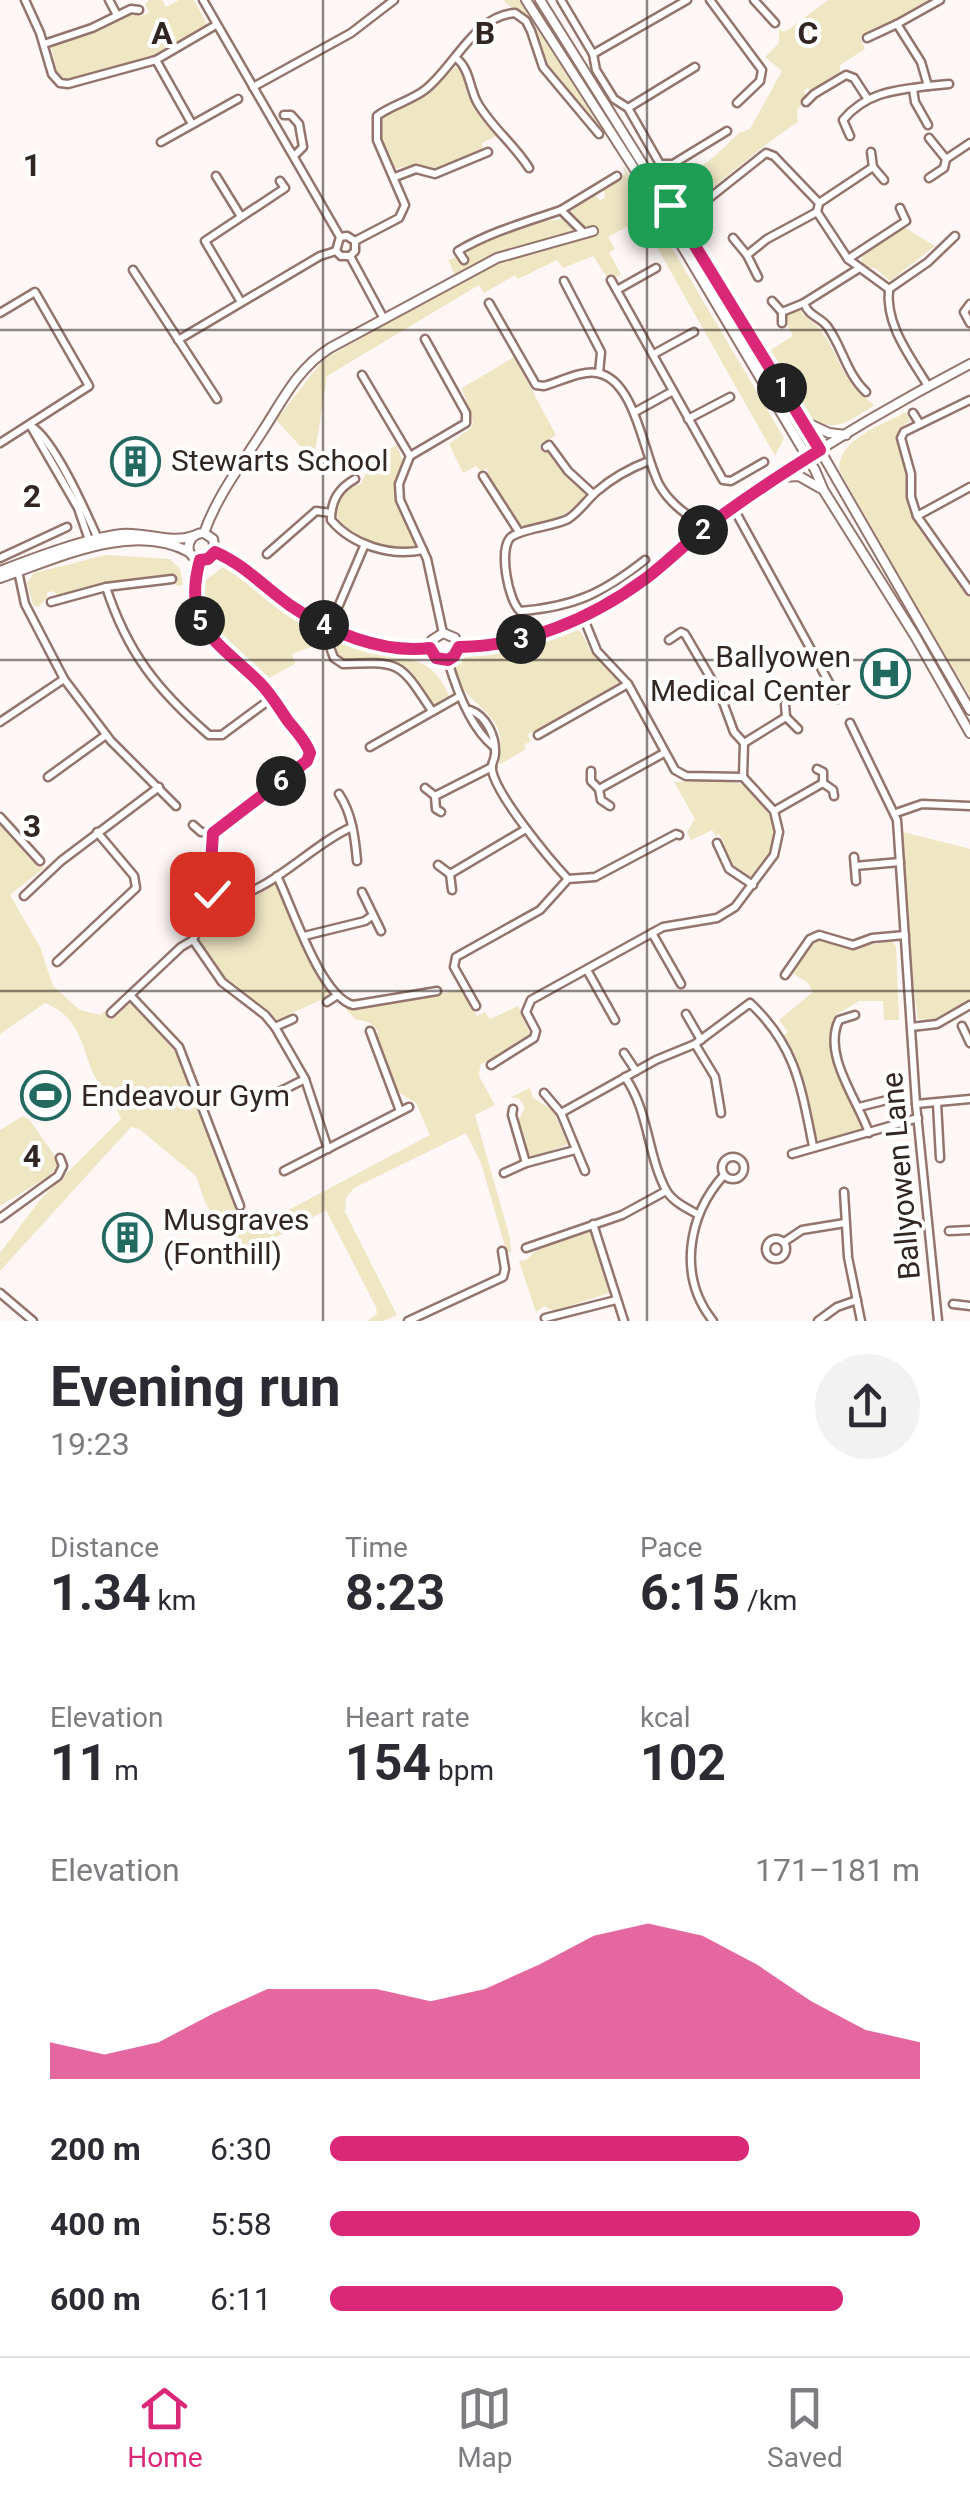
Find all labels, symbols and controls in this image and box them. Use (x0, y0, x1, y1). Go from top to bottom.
text: A (151, 14, 173, 52)
text: B (475, 14, 495, 52)
text: C (798, 14, 818, 52)
text: 1 (23, 146, 41, 184)
pin (628, 163, 713, 248)
icon: arrive (643, 178, 698, 233)
pin: 1 (757, 363, 807, 413)
text: 1 (774, 371, 790, 404)
building icon: Stewarts School (110, 435, 162, 487)
place label: Stewarts School (171, 443, 389, 478)
text: 2 (23, 477, 41, 515)
pin: 2 (678, 505, 728, 555)
text: 2 (695, 513, 711, 546)
pin: 5 (175, 596, 225, 646)
pin: 4 (299, 600, 349, 650)
text: 5 (192, 604, 208, 637)
text: 4 (316, 608, 332, 641)
pin: 3 (496, 614, 546, 664)
text: 3 (513, 622, 529, 655)
place label: Ballyowen Medical Center (650, 639, 851, 708)
hospital icon: Ballyowen Medical Center (860, 648, 912, 700)
pin: 6 (256, 756, 306, 806)
text: 6 (273, 764, 289, 797)
text: 3 (23, 807, 41, 845)
pin (170, 852, 255, 937)
icon: check (185, 867, 240, 922)
sports icon: Endeavour Gym (20, 1070, 72, 1122)
street label: Ballyowen Lane (874, 1071, 927, 1281)
place label: Endeavour Gym (81, 1078, 290, 1113)
text: 4 (23, 1137, 41, 1175)
place label: Musgraves (Fonthill) (163, 1202, 309, 1271)
building icon: Musgraves (Fonthill) (102, 1211, 154, 1263)
button: share (815, 1354, 920, 1459)
text: Evening run (50, 1355, 341, 1419)
text: 19:23 (50, 1425, 130, 1463)
text: Distance (50, 1531, 159, 1564)
text: Time (345, 1531, 408, 1564)
text: Pace (640, 1531, 702, 1564)
text: 1.34 (50, 1564, 151, 1622)
text: 8:23 (345, 1564, 445, 1622)
text: 6:15 (640, 1564, 740, 1622)
text: km (151, 1584, 196, 1617)
text: /km (740, 1584, 797, 1617)
text: Elevation (50, 1701, 163, 1734)
text: Heart rate (345, 1701, 470, 1734)
text: kcal (640, 1701, 691, 1734)
text: 11 (50, 1734, 107, 1792)
text: 154 (345, 1734, 431, 1792)
text: 102 (640, 1734, 726, 1792)
text: m (107, 1754, 139, 1787)
text: bpm (431, 1754, 494, 1787)
text: Elevation (50, 1851, 180, 1889)
text: 171–181 m (755, 1851, 920, 1889)
text: 200 m (50, 2130, 141, 2168)
text: 6:30 (210, 2130, 272, 2168)
text: 400 m (50, 2205, 141, 2243)
text: 5:58 (210, 2205, 272, 2243)
text: 600 m (50, 2280, 141, 2318)
text: 6:11 (210, 2280, 272, 2318)
tab: Home (127, 2381, 203, 2474)
tab: Map (457, 2381, 513, 2474)
tab: Saved (767, 2381, 843, 2474)

